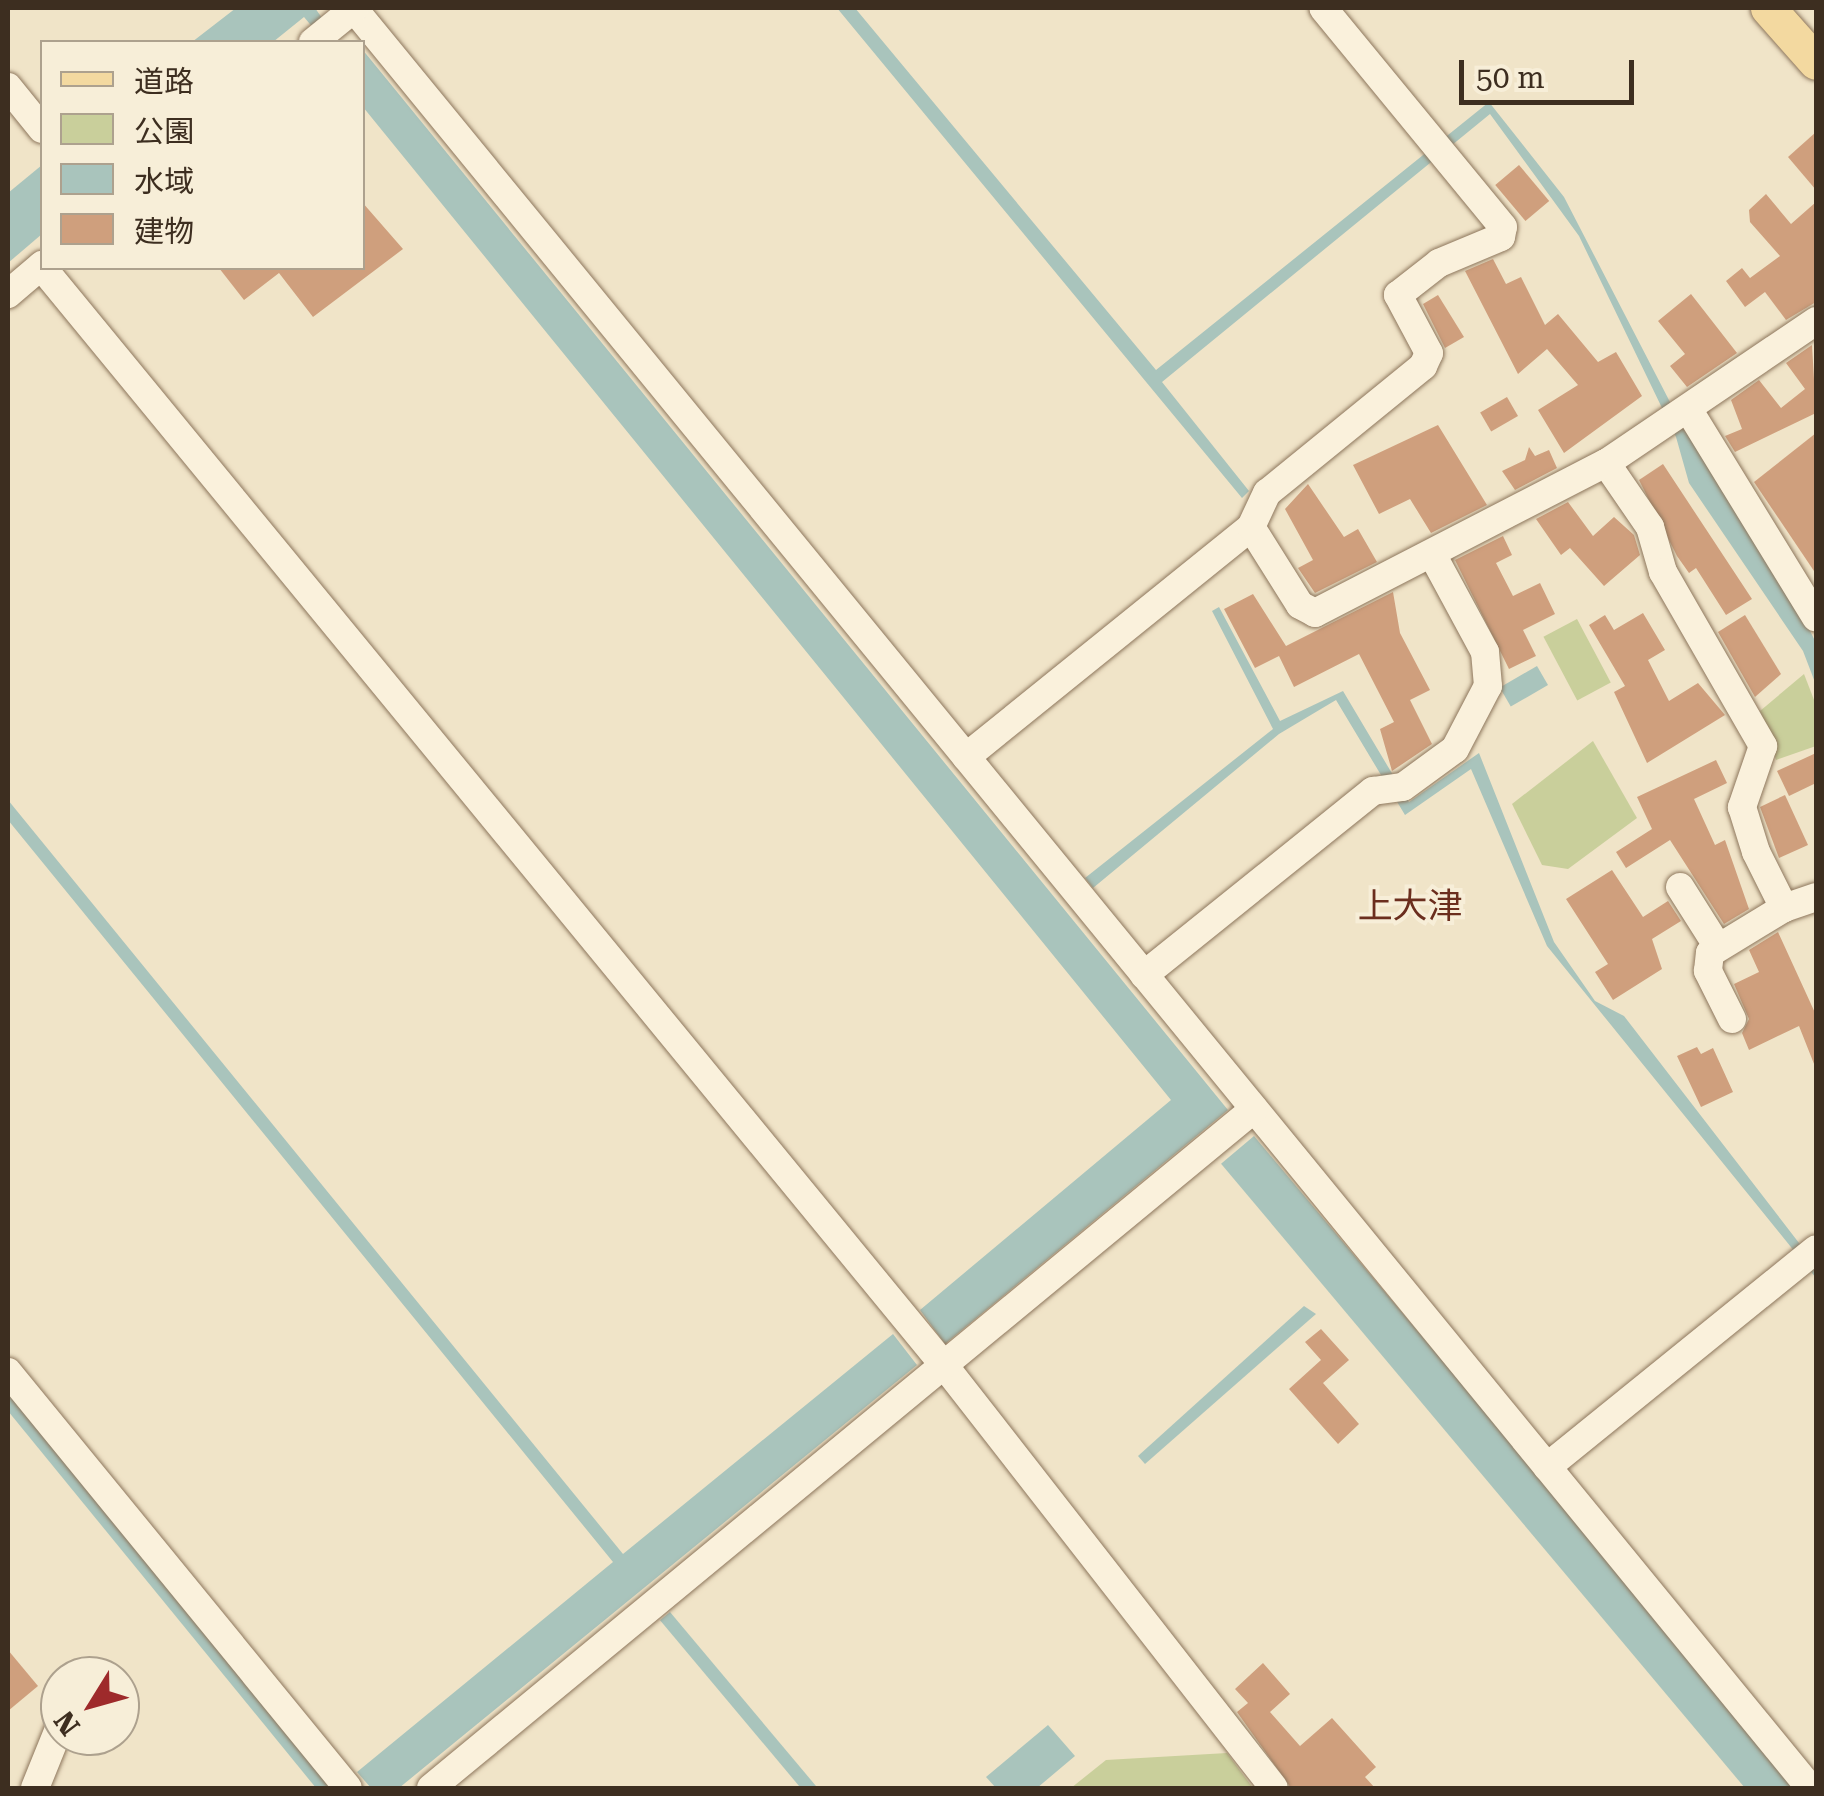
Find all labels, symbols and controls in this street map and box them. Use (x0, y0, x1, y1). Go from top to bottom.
legend (40, 40, 365, 270)
scale bar (1464, 40, 1639, 102)
text: 50 m (1476, 60, 1545, 95)
text: 道路 (134, 64, 194, 99)
text: 公園 (134, 114, 194, 149)
text: 水域 (134, 164, 194, 199)
text: 建物 (134, 214, 194, 249)
district label: 上大津 (1358, 886, 1462, 928)
north arrow (40, 1656, 140, 1756)
text: N (48, 1705, 87, 1742)

